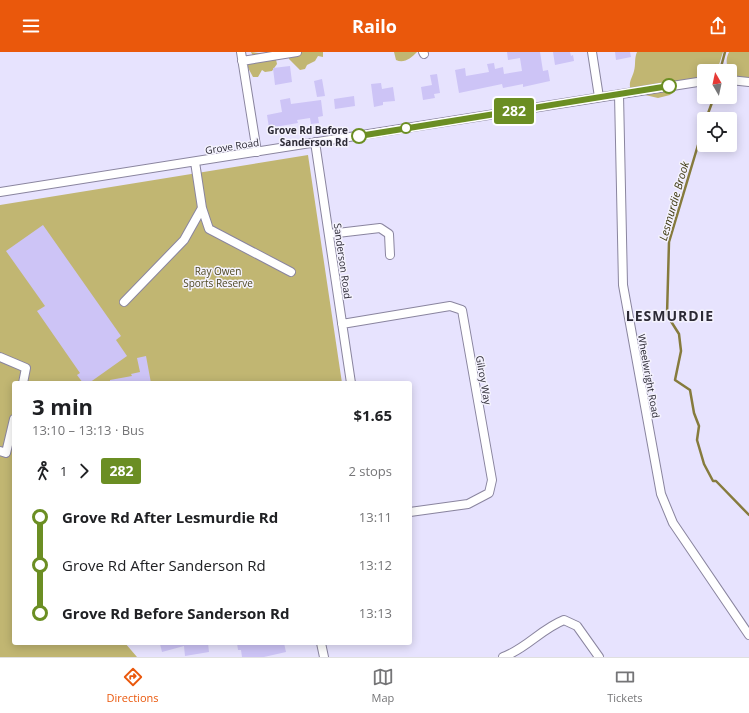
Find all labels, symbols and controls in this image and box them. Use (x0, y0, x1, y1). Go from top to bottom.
text: Railo (352, 14, 397, 38)
icon: menu (20, 15, 42, 37)
icon: share (707, 15, 729, 37)
north arrow (697, 64, 737, 104)
map controls (697, 64, 737, 152)
unlabelled marker (661, 78, 677, 94)
line badge: 282 (491, 98, 537, 124)
text: 282 (502, 101, 526, 120)
button: locate (697, 112, 737, 152)
unlabelled marker (400, 122, 412, 134)
place label: Grove Rd Before Sanderson Rd (267, 123, 348, 149)
marker: Grove Rd Before Sanderson Rd (351, 128, 367, 144)
street label: Grove Road (204, 135, 260, 157)
water label: Lesmurdie Brook (655, 159, 692, 242)
street label: Sanderson Road (331, 222, 355, 300)
park label: Ray Owen Sports Reserve (183, 264, 253, 290)
district label: LESMURDIE (626, 306, 714, 325)
street label: Wheelwright Road (635, 333, 663, 419)
street label: Gilroy Way (473, 354, 495, 407)
text: 3 min (32, 391, 93, 421)
text: $1.65 (353, 405, 392, 425)
text: 13:10 – 13:13 · Bus (32, 421, 144, 439)
icon: walk (32, 460, 54, 482)
icon: forward (73, 460, 95, 482)
text: 282 (109, 461, 133, 480)
text: 1 (60, 462, 67, 480)
text: 2 stops (348, 462, 392, 480)
text: Grove Rd After Lesmurdie Rd (62, 507, 278, 527)
text: 13:11 (359, 508, 392, 526)
text: Grove Rd After Sanderson Rd (62, 555, 266, 575)
text: 13:12 (359, 556, 392, 574)
text: Grove Rd Before Sanderson Rd (62, 603, 289, 623)
text: 13:13 (359, 604, 392, 622)
tab: Directions (107, 666, 159, 705)
tab: Map (372, 666, 394, 705)
tab: Tickets (607, 666, 643, 705)

